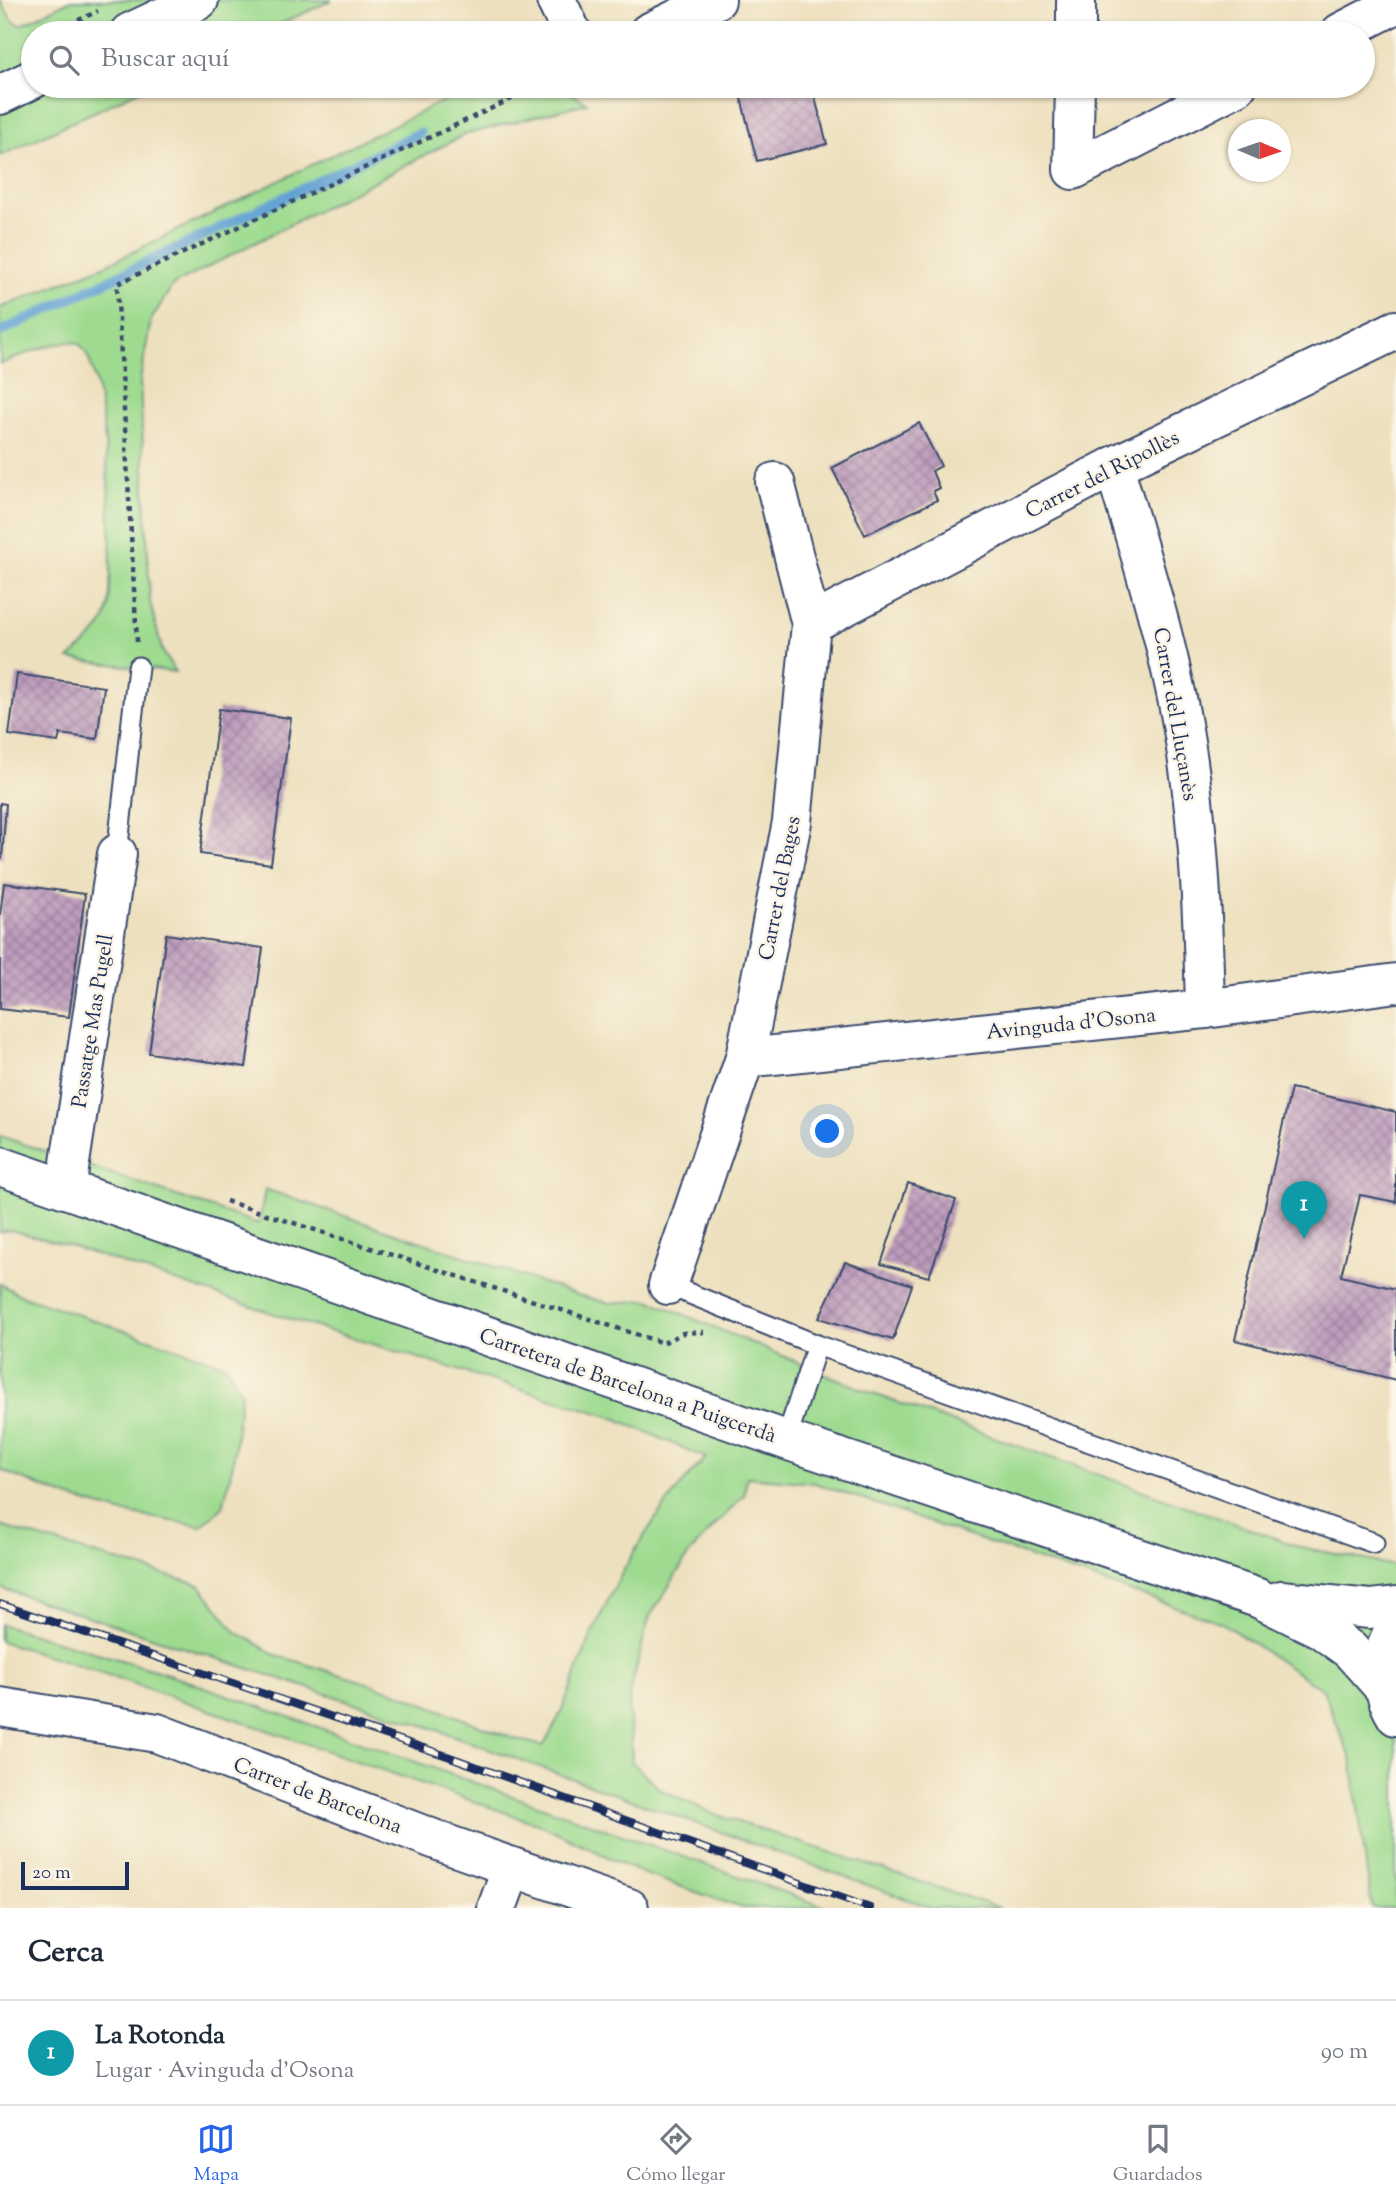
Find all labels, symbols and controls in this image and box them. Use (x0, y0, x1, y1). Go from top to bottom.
search box (21, 21, 1375, 98)
icon: search (45, 41, 83, 79)
text: Buscar aquí (101, 41, 230, 78)
north arrow (1228, 119, 1291, 182)
street label: Carrer del Ripollès (1021, 424, 1185, 528)
street label: Carrer del Lluçanès (1144, 625, 1204, 803)
street label: Carrer del Bages (752, 814, 810, 963)
street label: Passatge Mas Pugell (65, 932, 123, 1110)
street label: Avinguda d'Osona (985, 1001, 1158, 1049)
your location (810, 1114, 844, 1148)
pin: 1 (1281, 1181, 1327, 1239)
street label: Carretera de Barcelona a Puigcerdà (475, 1322, 780, 1452)
street label: Carrer de Barcelona (228, 1751, 406, 1843)
scale bar (21, 1859, 130, 1891)
text: 20 m (32, 1860, 71, 1887)
text: Cerca (28, 1932, 104, 1975)
text: La Rotonda (95, 2018, 225, 2055)
text: 1 (47, 2036, 55, 2069)
text: 90 m (1321, 2036, 1368, 2069)
text: Lugar · Avinguda d'Osona (95, 2055, 354, 2088)
tab: Mapa (194, 2120, 239, 2189)
tab: Cómo llegar (626, 2120, 725, 2189)
tab: Guardados (1113, 2120, 1202, 2189)

